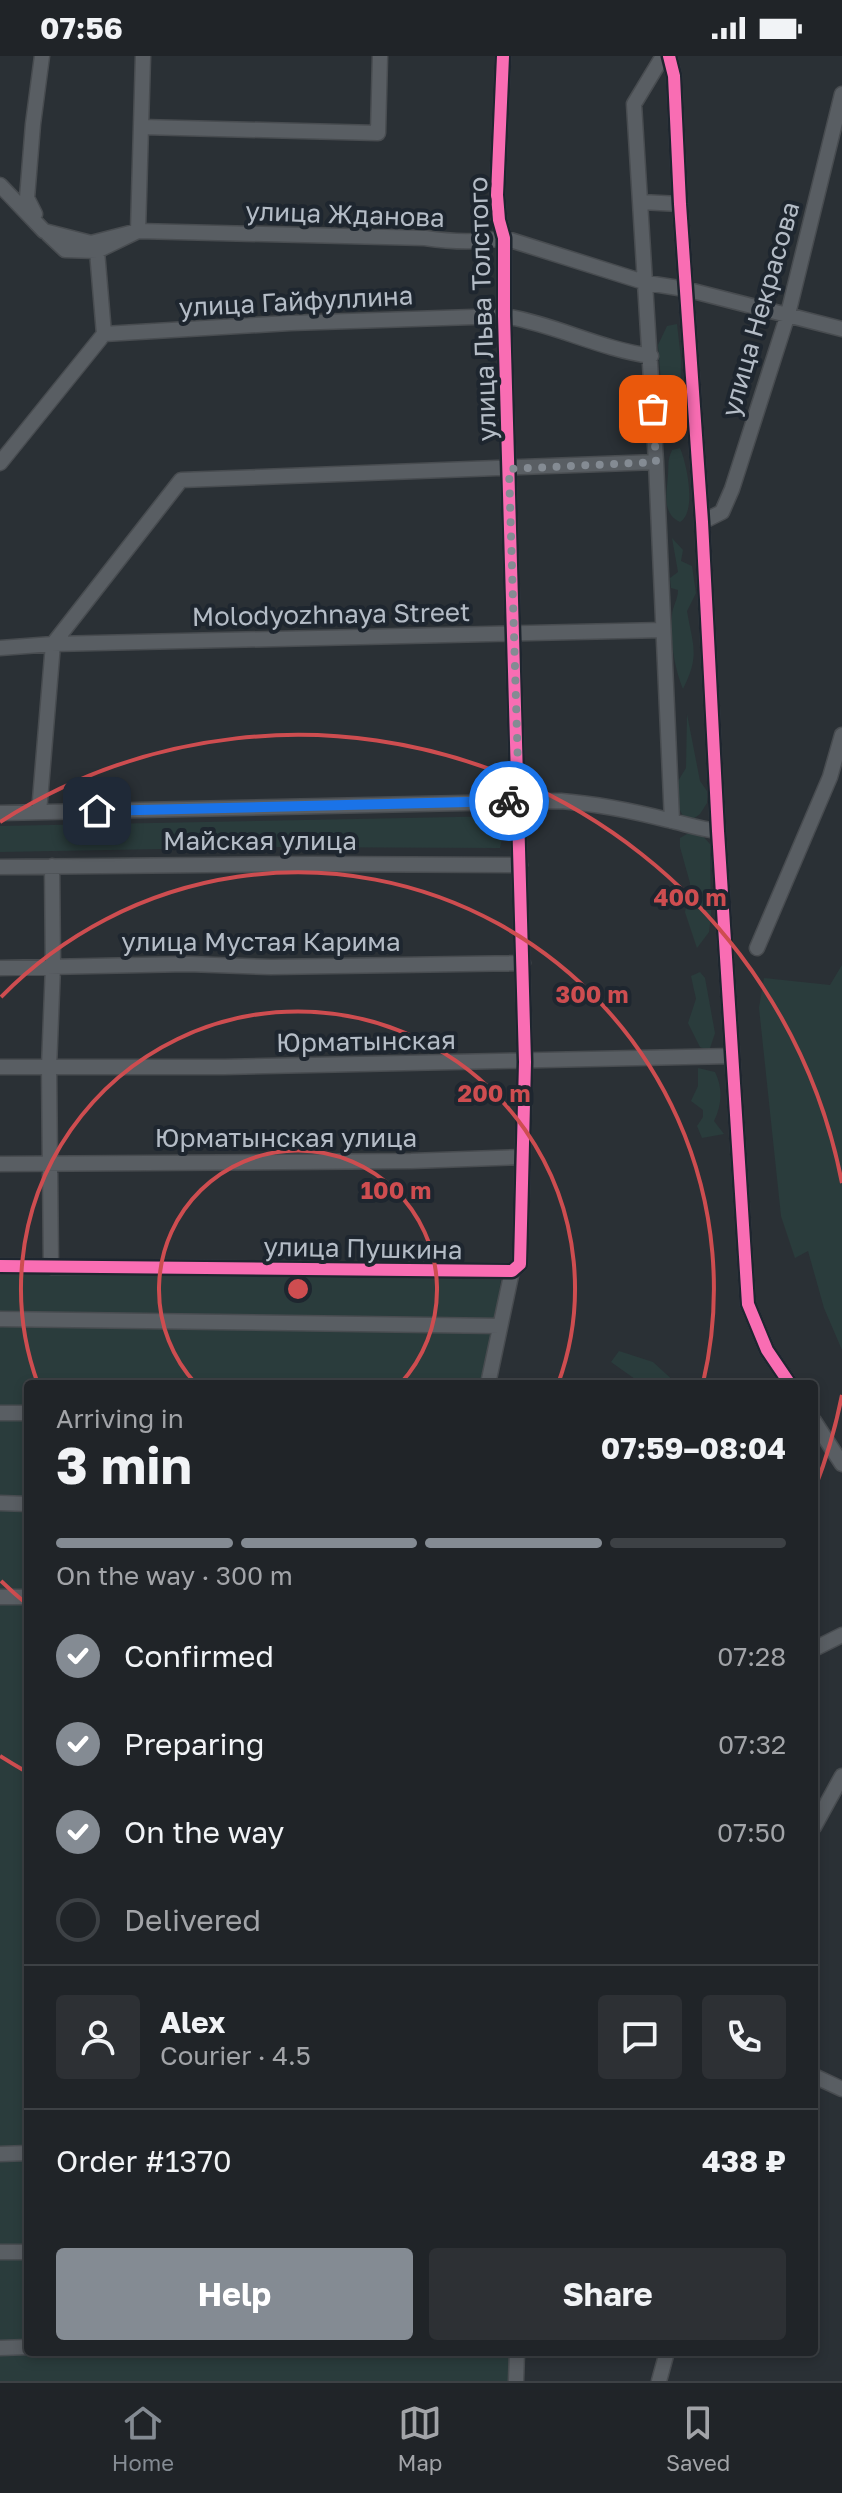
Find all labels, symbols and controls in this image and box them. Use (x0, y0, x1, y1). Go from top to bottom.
text: 07:56 (40, 10, 123, 46)
street label: улица Льва Толстого (462, 176, 502, 442)
street label: улица Жданова (245, 195, 445, 233)
street label: улица Некрасова (714, 198, 806, 420)
street label: улица Гайфуллина (178, 279, 414, 323)
pin (619, 375, 687, 443)
icon: bag (631, 387, 675, 431)
street label: Molodyozhnaya Street (191, 596, 471, 632)
courier (469, 761, 549, 841)
pin (63, 777, 131, 845)
icon: bike (487, 779, 531, 823)
icon: home (75, 789, 119, 833)
street label: Майская улица (163, 825, 357, 856)
text: 400 m (653, 882, 727, 911)
street label: улица Мустая Карима (121, 926, 401, 957)
text: 300 m (556, 979, 628, 1008)
street label: Юрматынская (276, 1024, 456, 1058)
text: 200 m (458, 1078, 530, 1107)
street label: Юрматынская улица (155, 1122, 417, 1153)
text: 100 m (361, 1175, 431, 1204)
street label: улица Пушкина (263, 1231, 463, 1265)
centre of rings (284, 1275, 312, 1303)
text: Arriving in (56, 1403, 184, 1434)
text: 07:59–08:04 (601, 1430, 786, 1466)
text: 3 min (56, 1433, 192, 1495)
text: On the way · 300 m (56, 1560, 293, 1591)
icon: check (56, 1634, 100, 1678)
text: Confirmed (124, 1638, 274, 1674)
text: 07:28 (717, 1641, 786, 1672)
icon: check (56, 1722, 100, 1766)
text: Preparing (124, 1726, 265, 1762)
text: 07:32 (718, 1729, 786, 1760)
icon: check (56, 1810, 100, 1854)
text: On the way (124, 1814, 284, 1850)
text: 07:50 (717, 1817, 786, 1848)
text: Delivered (124, 1902, 261, 1938)
button: person (56, 1995, 140, 2079)
button: chat (598, 1995, 682, 2079)
button: phone (702, 1995, 786, 2079)
text: Alex (160, 2004, 225, 2040)
text: Courier · 4.5 (160, 2040, 311, 2071)
text: Order #1370 (56, 2143, 232, 2179)
text: 438 ₽ (702, 2143, 786, 2179)
button: Help (56, 2248, 413, 2340)
button: Share (429, 2248, 786, 2340)
tab: Home (112, 2401, 174, 2476)
tab: Map (398, 2401, 442, 2476)
tab: Saved (666, 2401, 730, 2476)

